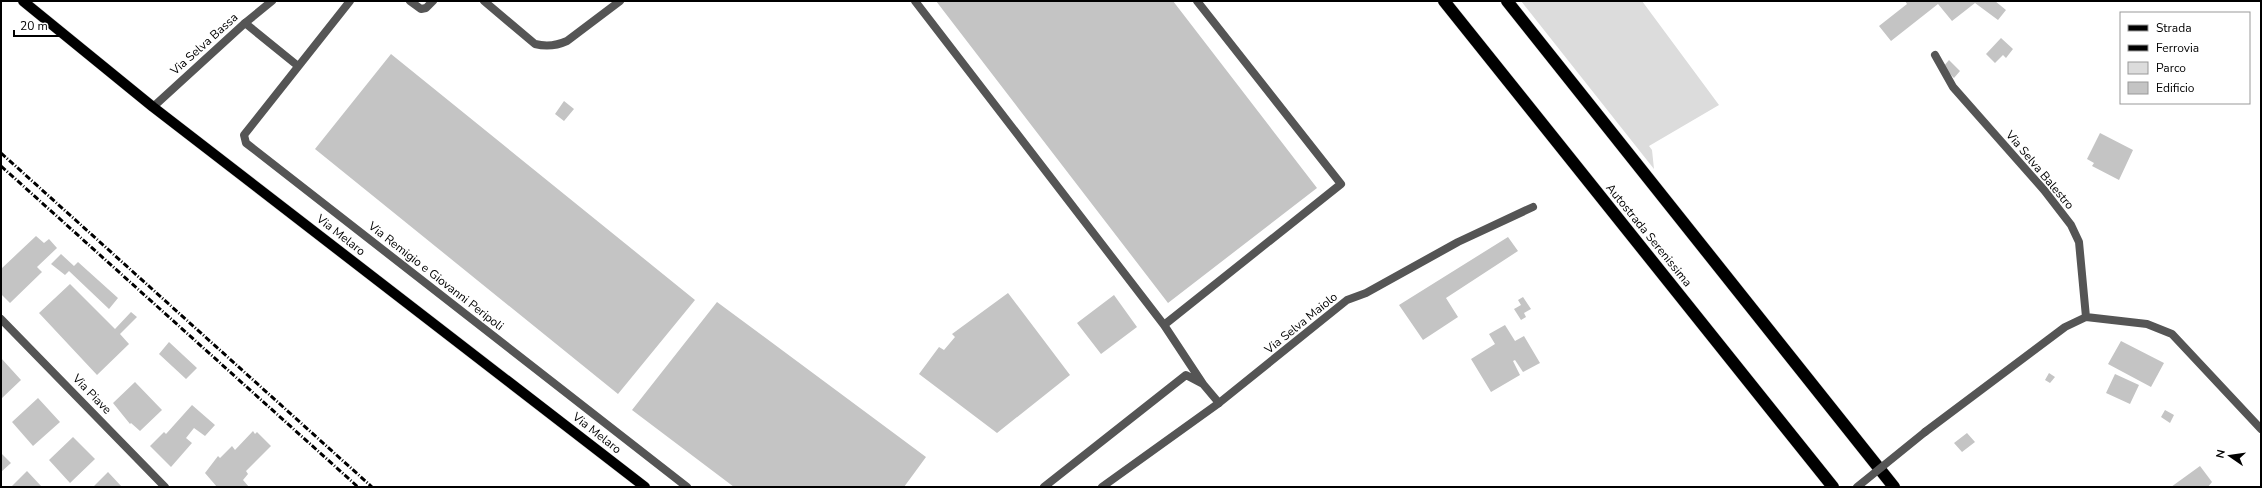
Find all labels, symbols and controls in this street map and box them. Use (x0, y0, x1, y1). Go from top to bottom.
street label: Via Selva Bassa (166, 9, 241, 79)
scale bar (14, 12, 65, 38)
legend (2120, 12, 2250, 104)
text: 20 m (20, 18, 48, 34)
text: Strada (2156, 20, 2192, 36)
text: Ferrovia (2156, 40, 2199, 56)
text: Parco (2156, 60, 2186, 76)
text: Edificio (2156, 80, 2195, 96)
street label: Via Selva Balestro (2002, 126, 2078, 213)
street label: Autostrada Serenissima (1602, 180, 1696, 290)
street label: Via Melaro (312, 210, 369, 259)
street label: Via Remigio e Giovanni Peripoli (364, 217, 507, 334)
street label: Via Selva Maiolo (1260, 288, 1341, 358)
street label: Via Piave (68, 370, 115, 417)
street label: Via Melaro (568, 408, 625, 457)
north arrow (2210, 436, 2250, 476)
text: N (2213, 448, 2229, 460)

